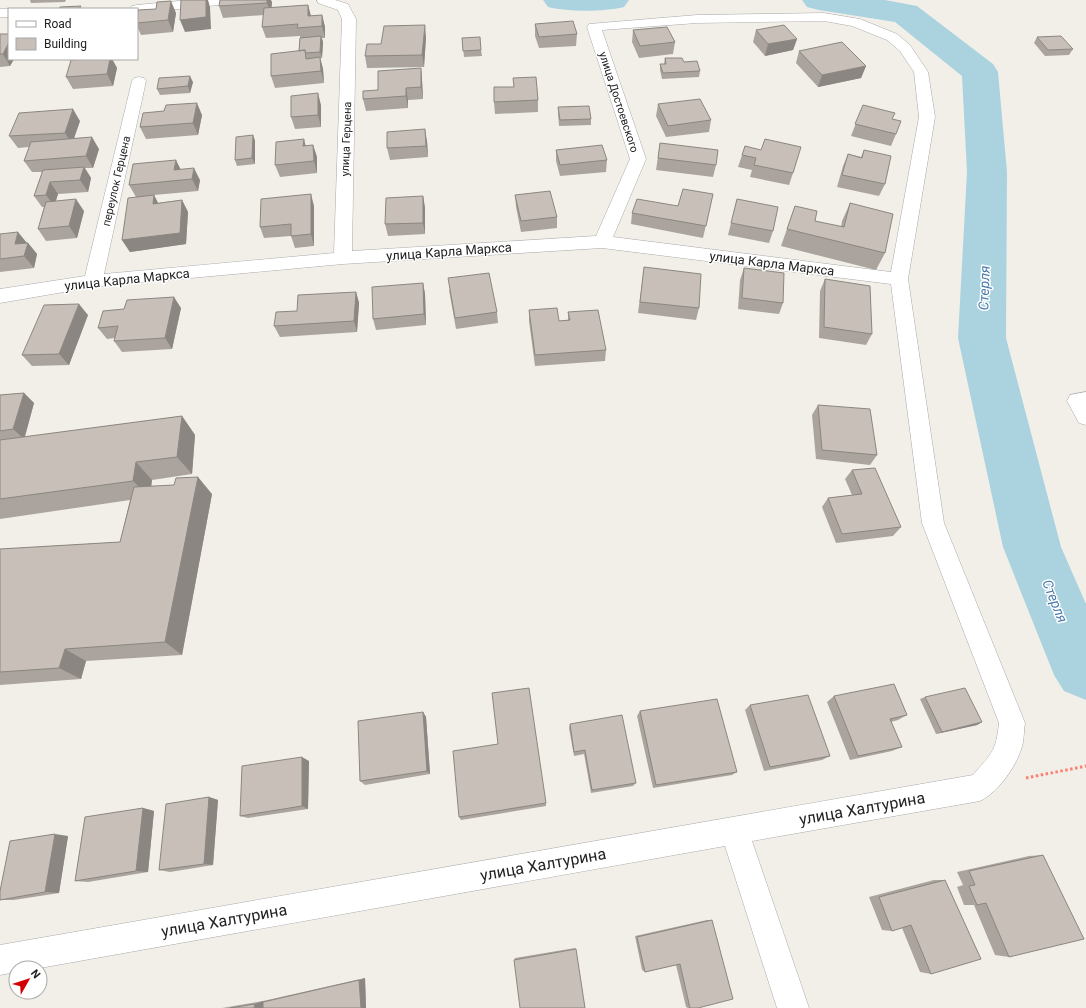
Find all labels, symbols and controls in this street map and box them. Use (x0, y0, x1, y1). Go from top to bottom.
legend (8, 8, 138, 60)
text: Road (44, 17, 72, 31)
text: Building (44, 37, 87, 51)
street label: улица Достоевского (596, 50, 641, 154)
street label: улица Герцена (339, 101, 354, 177)
street label: переулок Герцена (100, 135, 133, 228)
street label: улица Карла Маркса (386, 240, 512, 263)
street label: улица Карла Маркса (709, 248, 835, 279)
street label: улица Карла Маркса (64, 265, 190, 294)
water label: Стерля (975, 265, 993, 311)
water label: Стерля (1039, 577, 1071, 625)
street label: улица Халтурина (798, 788, 926, 829)
street label: улица Халтурина (479, 844, 607, 885)
street label: улица Халтурина (160, 900, 288, 941)
north arrow (8, 960, 48, 1000)
text: N (28, 967, 43, 981)

